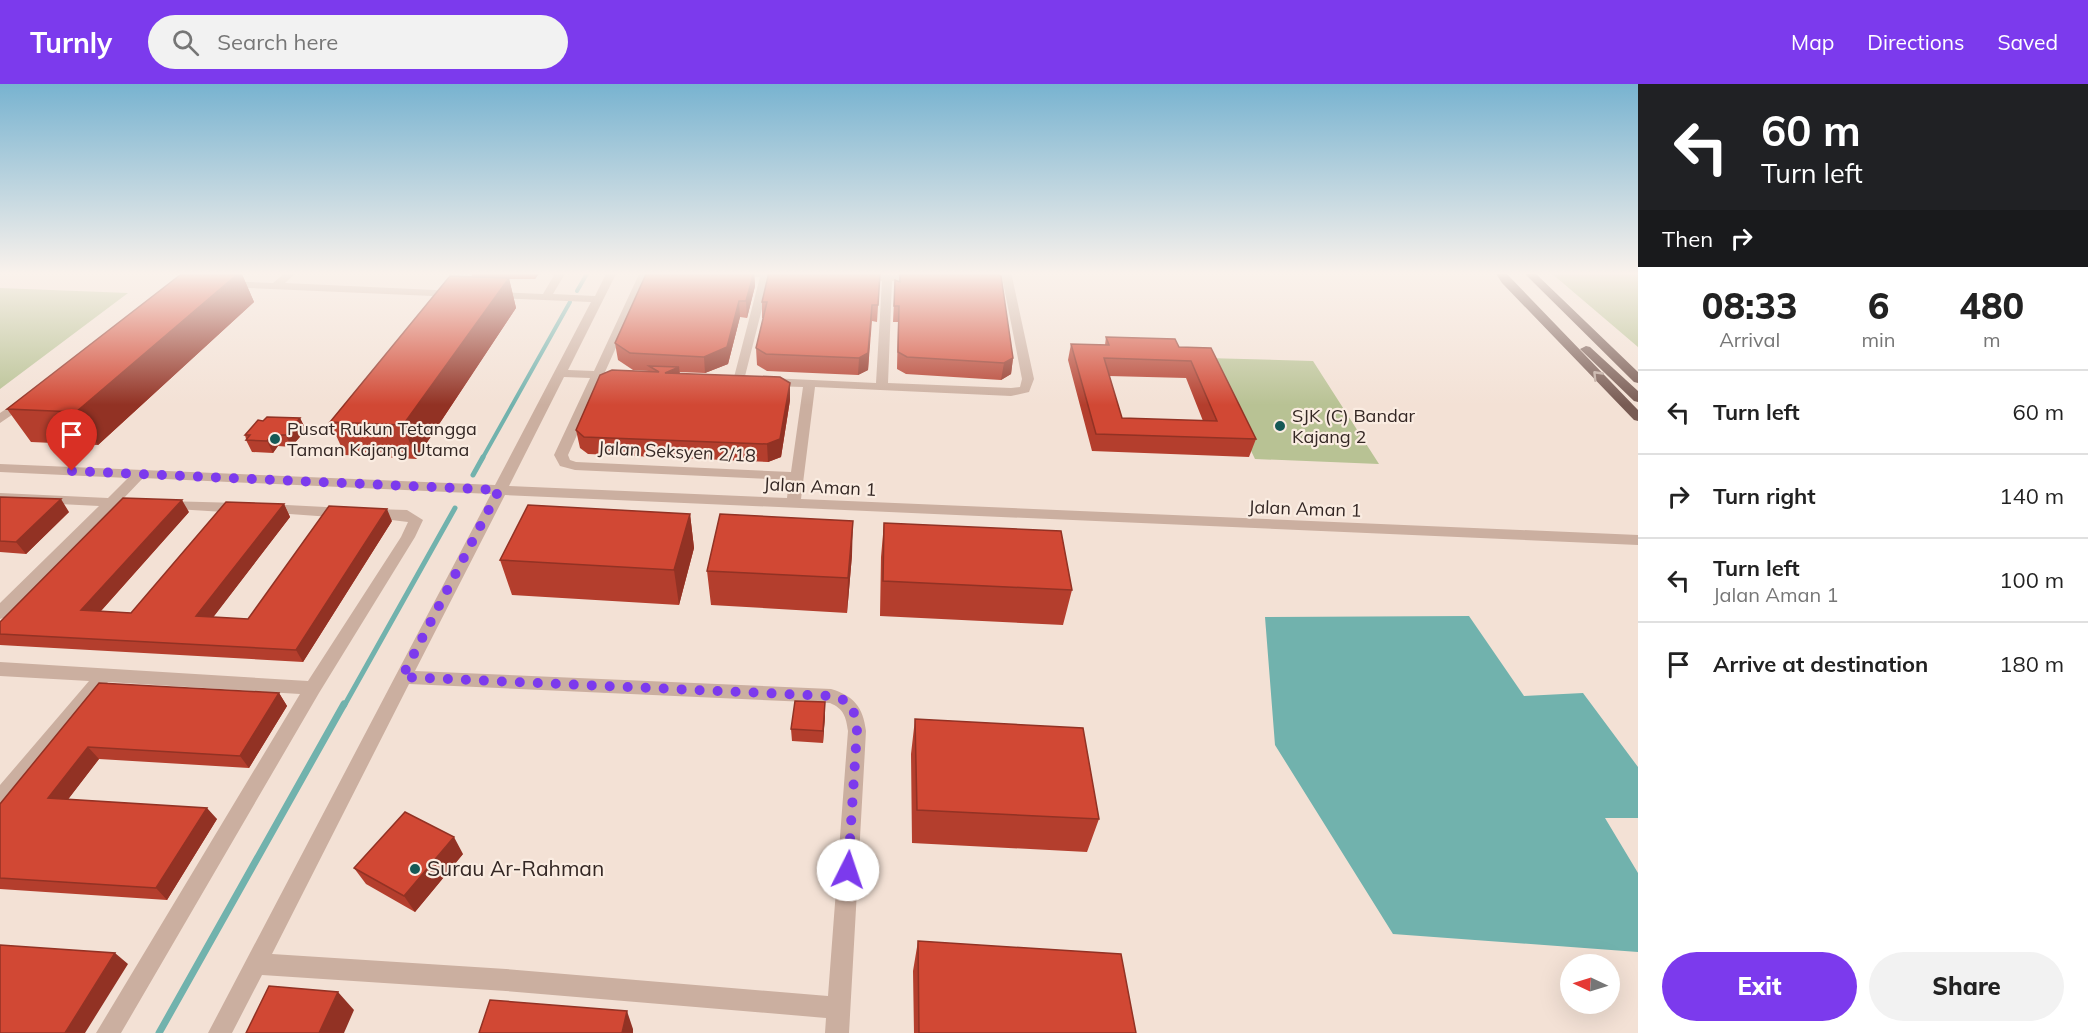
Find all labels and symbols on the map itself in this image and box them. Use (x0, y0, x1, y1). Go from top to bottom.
one-way arrow (1594, 371, 1605, 382)
place label: SJK (C) Bandar Kajang 2 (1292, 404, 1416, 448)
pin (46, 409, 97, 471)
place label: Pusat Rukun Tetangga Taman Kajang Utama (287, 417, 477, 461)
marker: SJK (C) Bandar Kajang 2 (1273, 419, 1287, 433)
marker: Pusat Rukun Tetangga Taman Kajang Utama (268, 432, 282, 446)
street label: Jalan Seksyen 2/18 (598, 436, 756, 467)
street label: Jalan Aman 1 (763, 472, 877, 501)
street label: Jalan Aman 1 (1248, 495, 1362, 522)
position arrow (816, 838, 880, 902)
place label: Surau Ar-Rahman (427, 855, 604, 881)
marker: Surau Ar-Rahman (408, 862, 422, 876)
north arrow (1560, 954, 1620, 1014)

